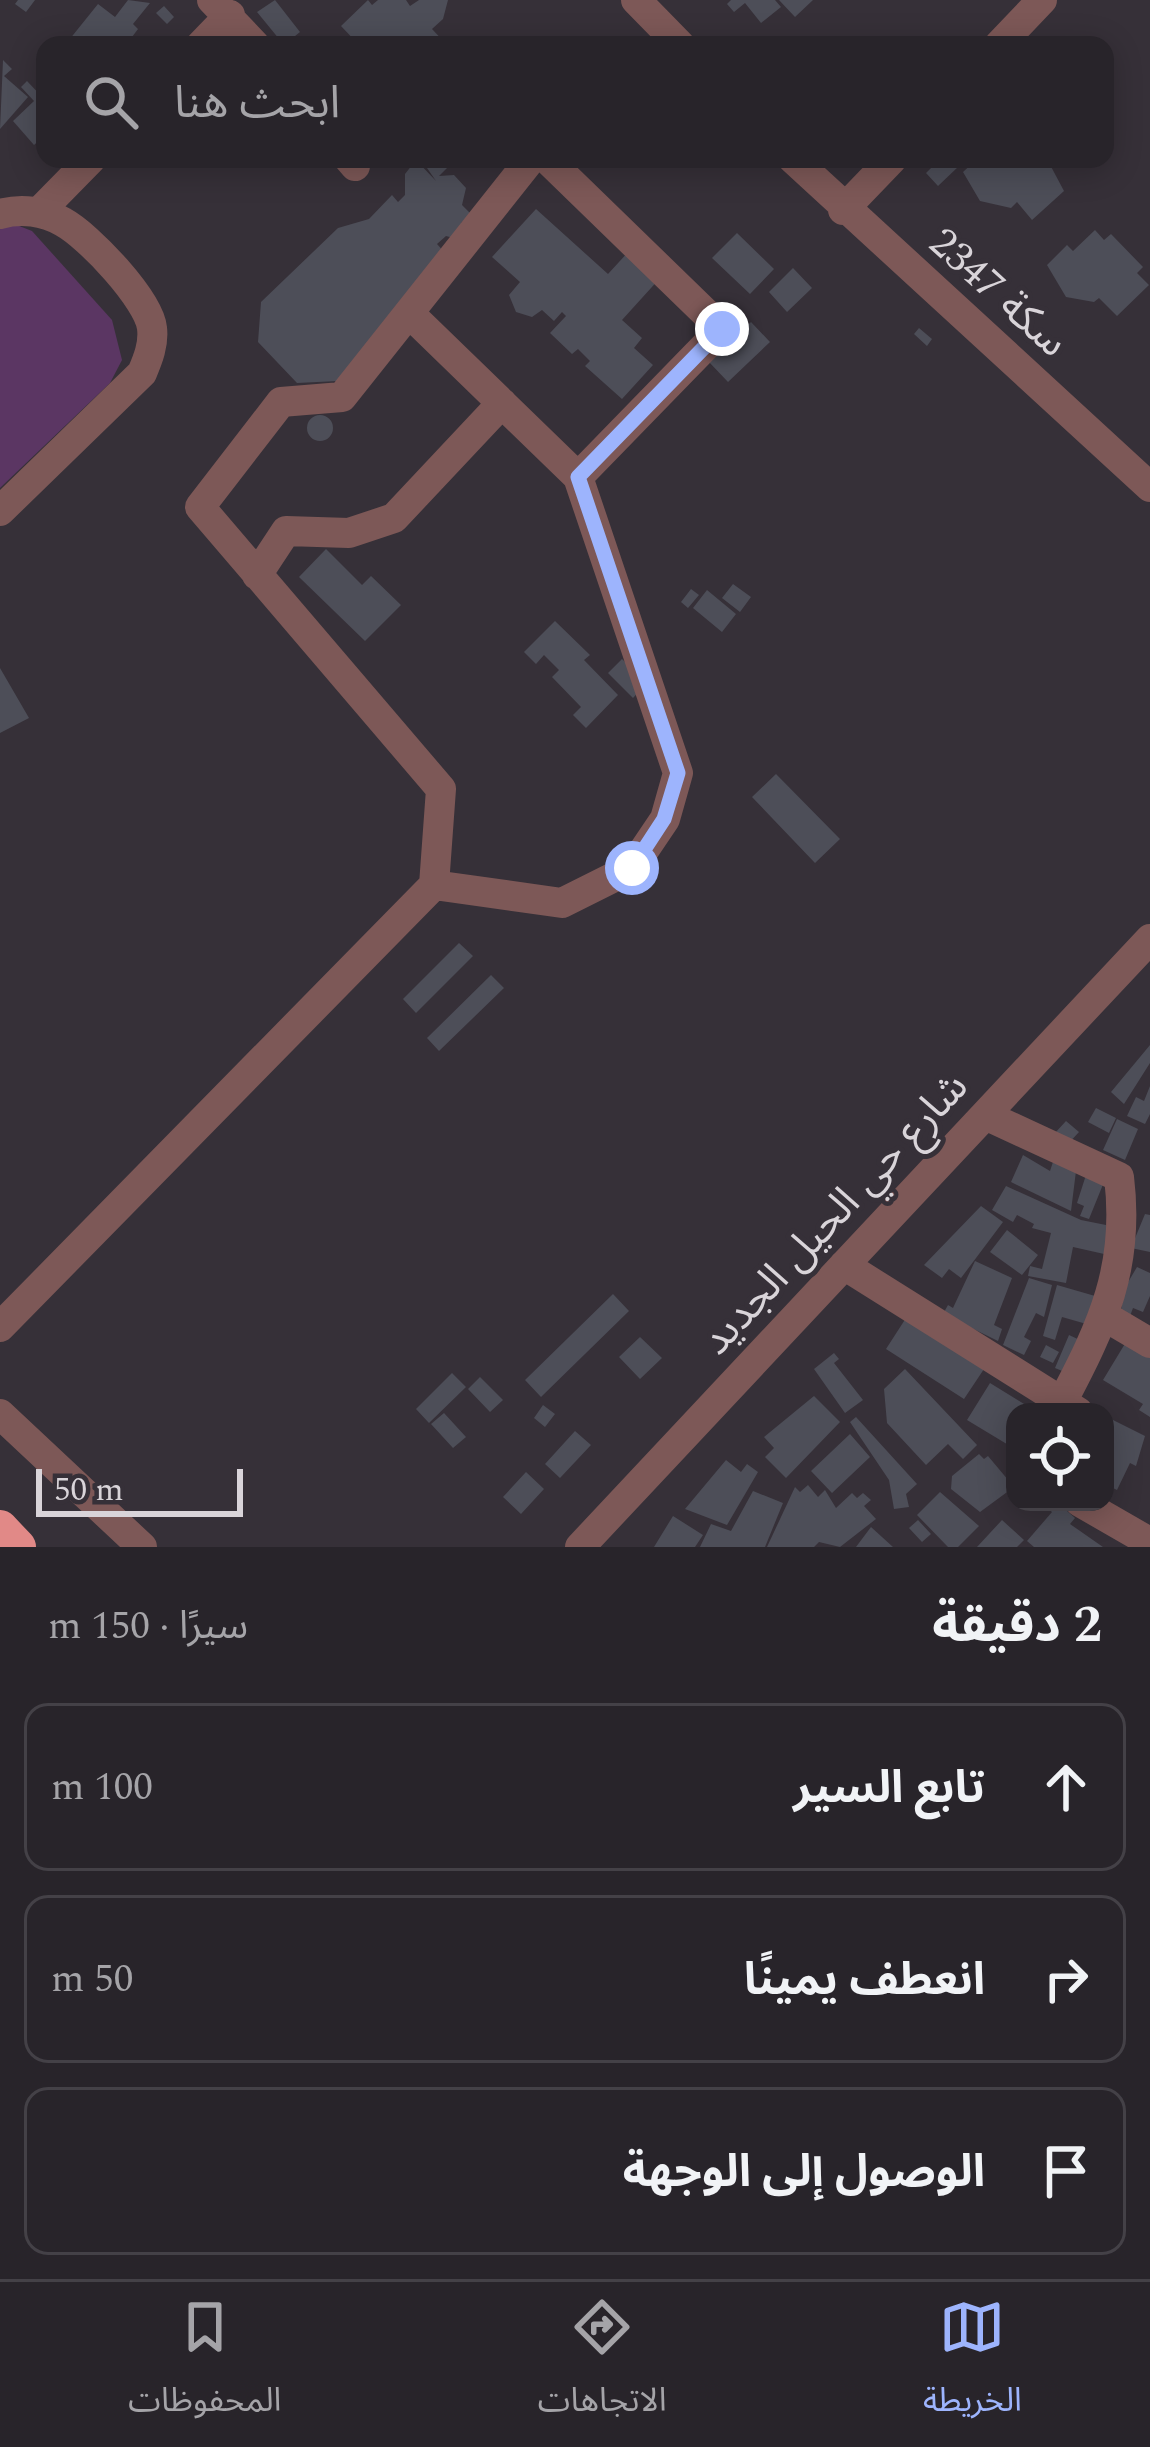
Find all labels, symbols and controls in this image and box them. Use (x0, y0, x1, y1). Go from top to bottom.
search box (36, 36, 1114, 168)
icon: search (78, 69, 144, 135)
text: ابحث هنا (174, 69, 340, 138)
street label: سكة 2347 (914, 213, 1082, 373)
route end (695, 302, 749, 356)
route start (605, 841, 659, 895)
street label: شارع حي الحيل الجديد (687, 1058, 983, 1370)
map controls (1006, 1403, 1114, 1511)
button: locate (1006, 1403, 1114, 1511)
scale bar (36, 1463, 243, 1516)
text: 50 m (54, 1465, 124, 1515)
text: 2 دقيقة (932, 1587, 1102, 1665)
text: سيرًا · 150 m (48, 1597, 248, 1656)
text: تابع السير (793, 1754, 985, 1823)
icon: ahead (1033, 1754, 1099, 1820)
text: 100 m (51, 1758, 153, 1817)
text: انعطف يمينًا (744, 1946, 985, 2015)
icon: right (1033, 1946, 1099, 2012)
text: 50 m (51, 1950, 133, 2009)
text: الوصول إلى الوجهة (623, 2138, 985, 2207)
icon: arrive (1033, 2138, 1099, 2204)
tab: المحفوظات (128, 2294, 281, 2435)
tab: الاتجاهات (538, 2294, 667, 2435)
tab: الخريطة (923, 2294, 1022, 2435)

